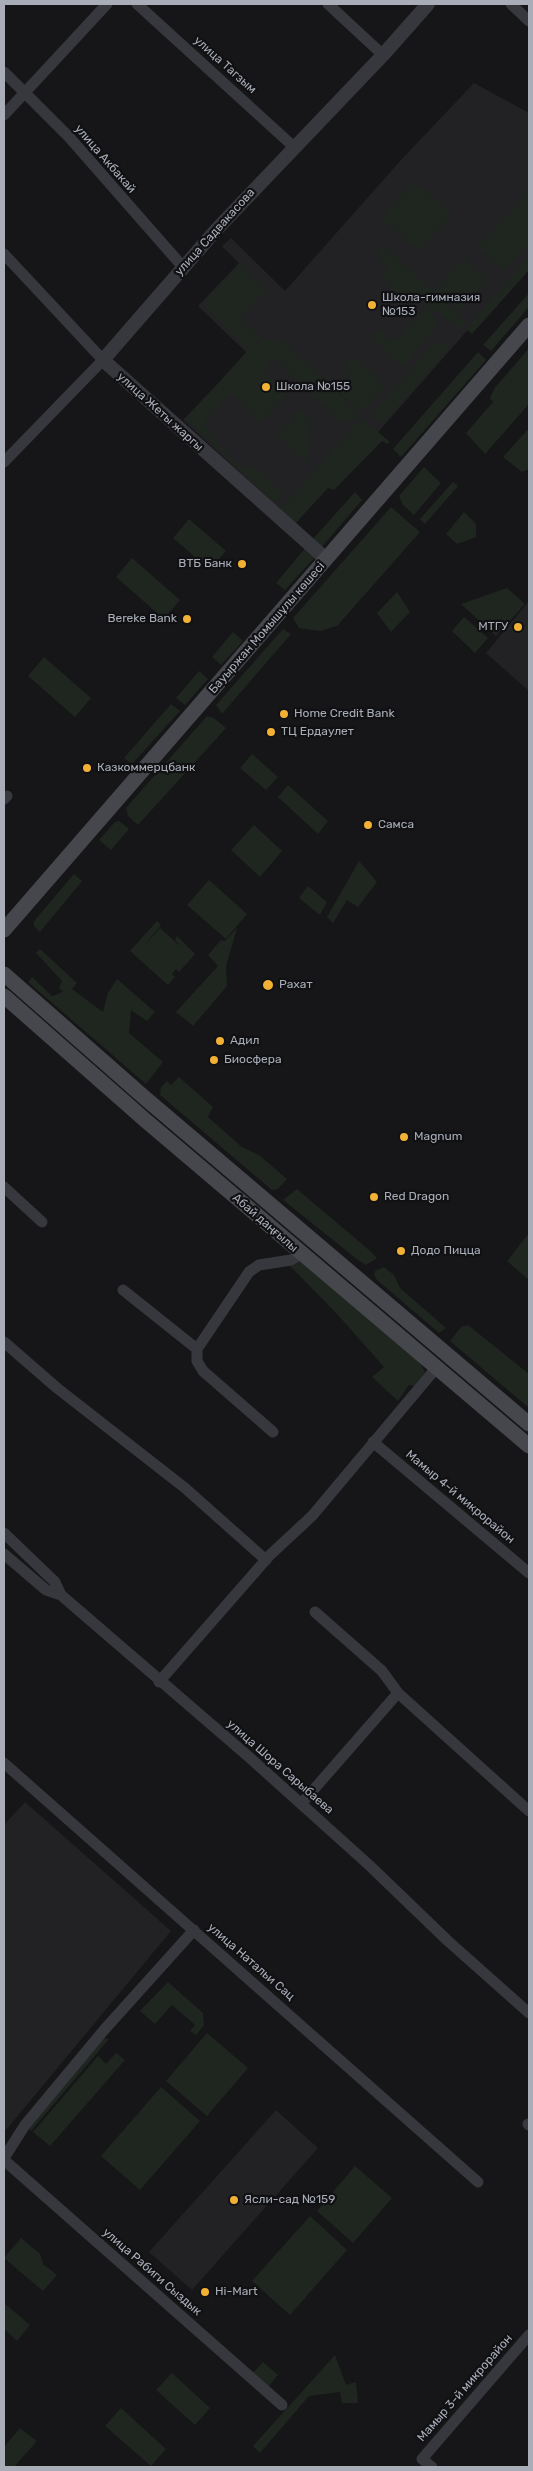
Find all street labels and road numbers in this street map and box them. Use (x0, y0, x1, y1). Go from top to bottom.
street label: улица Тагзым (191, 33, 259, 97)
street label: улица Акбакай (71, 122, 139, 196)
street label: улица Садвакасова (172, 185, 258, 279)
street label: улица Жеты жаргы (114, 370, 206, 454)
street label: Бауыржан Момышұлы көшесі (206, 559, 328, 697)
street label: Абай даңғылы (229, 1191, 301, 1255)
street label: Мамыр 4-й микрорайон (403, 1447, 517, 1547)
street label: улица Шора Сарыбаева (224, 1717, 336, 1817)
street label: улица Натальи Сац (205, 1920, 297, 2004)
street label: улица Рабиги Сыздык (100, 2225, 204, 2319)
street label: Мамыр 3-й микрорайон (414, 2331, 516, 2445)

